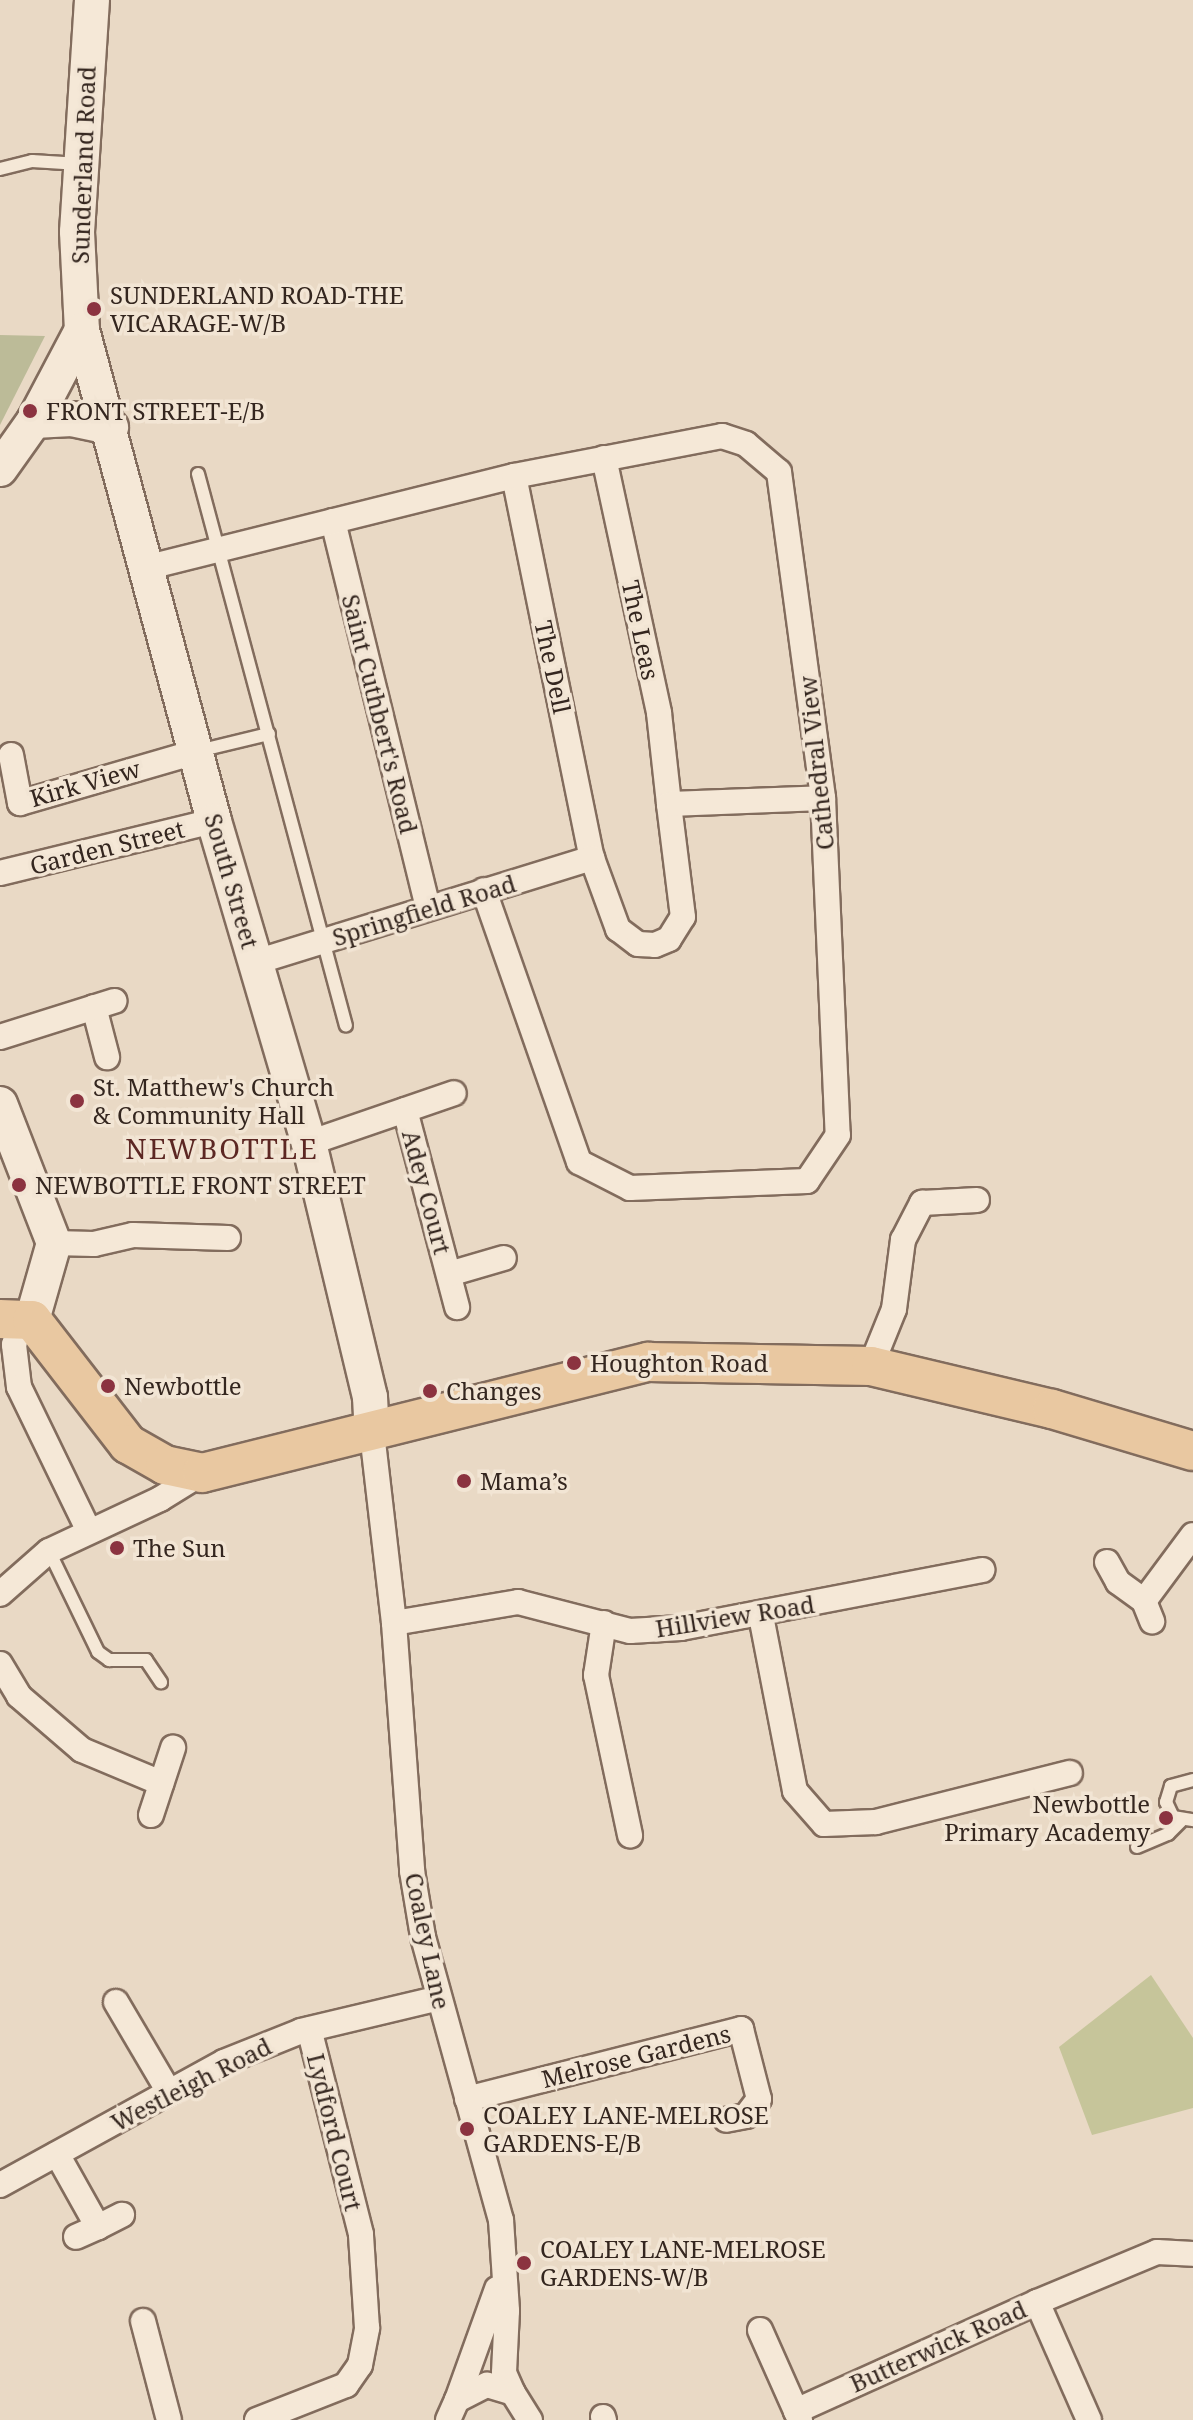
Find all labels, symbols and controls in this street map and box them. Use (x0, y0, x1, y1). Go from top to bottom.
street label: Sunderland Road (65, 66, 101, 264)
place label: SUNDERLAND ROAD-THE VICARAGE-W/B (110, 281, 404, 337)
marker: SUNDERLAND ROAD-THE VICARAGE-W/B (85, 300, 103, 318)
place label: FRONT STREET-E/B (46, 397, 265, 425)
marker: FRONT STREET-E/B (21, 402, 39, 420)
street label: The Leas (616, 578, 666, 682)
street label: Saint Cuthbert's Road (336, 591, 424, 837)
street label: The Dell (529, 618, 577, 716)
street label: Cathedral View (793, 675, 839, 851)
street label: Kirk View (26, 754, 144, 812)
street label: South Street (199, 810, 265, 952)
street label: Garden Street (27, 814, 187, 880)
street label: Springfield Road (329, 868, 519, 952)
place label: St. Matthew's Church & Community Hall (93, 1073, 334, 1129)
marker: St. Matthew's Church & Community Hall (68, 1092, 86, 1110)
street label: Adey Court (397, 1127, 457, 1257)
district label: NEWBOTTLE (125, 1131, 319, 1165)
place label: NEWBOTTLE FRONT STREET (35, 1171, 366, 1199)
marker: NEWBOTTLE FRONT STREET (10, 1176, 28, 1194)
place label: Houghton Road (590, 1349, 768, 1377)
marker: Houghton Road (565, 1354, 583, 1372)
place label: Newbottle (124, 1372, 242, 1400)
marker: Newbottle (99, 1377, 117, 1395)
place label: Changes (446, 1377, 542, 1405)
marker: Changes (421, 1382, 439, 1400)
place label: Mama’s (480, 1467, 568, 1495)
marker: Mama’s (455, 1472, 473, 1490)
place label: The Sun (133, 1534, 226, 1562)
marker: The Sun (108, 1539, 126, 1557)
street label: Hillview Road (653, 1589, 817, 1643)
place label: Newbottle Primary Academy (944, 1790, 1150, 1846)
marker: Newbottle Primary Academy (1157, 1809, 1175, 1827)
street label: Coaley Lane (399, 1870, 457, 2012)
street label: Melrose Gardens (539, 2019, 733, 2093)
street label: Westleigh Road (106, 2031, 276, 2137)
street label: Lydford Court (302, 2050, 368, 2214)
place label: COALEY LANE-MELROSE GARDENS-E/B (483, 2101, 769, 2157)
marker: COALEY LANE-MELROSE GARDENS-E/B (458, 2120, 476, 2138)
place label: COALEY LANE-MELROSE GARDENS-W/B (540, 2235, 826, 2291)
marker: COALEY LANE-MELROSE GARDENS-W/B (515, 2254, 533, 2272)
street label: Butterwick Road (845, 2294, 1031, 2398)

